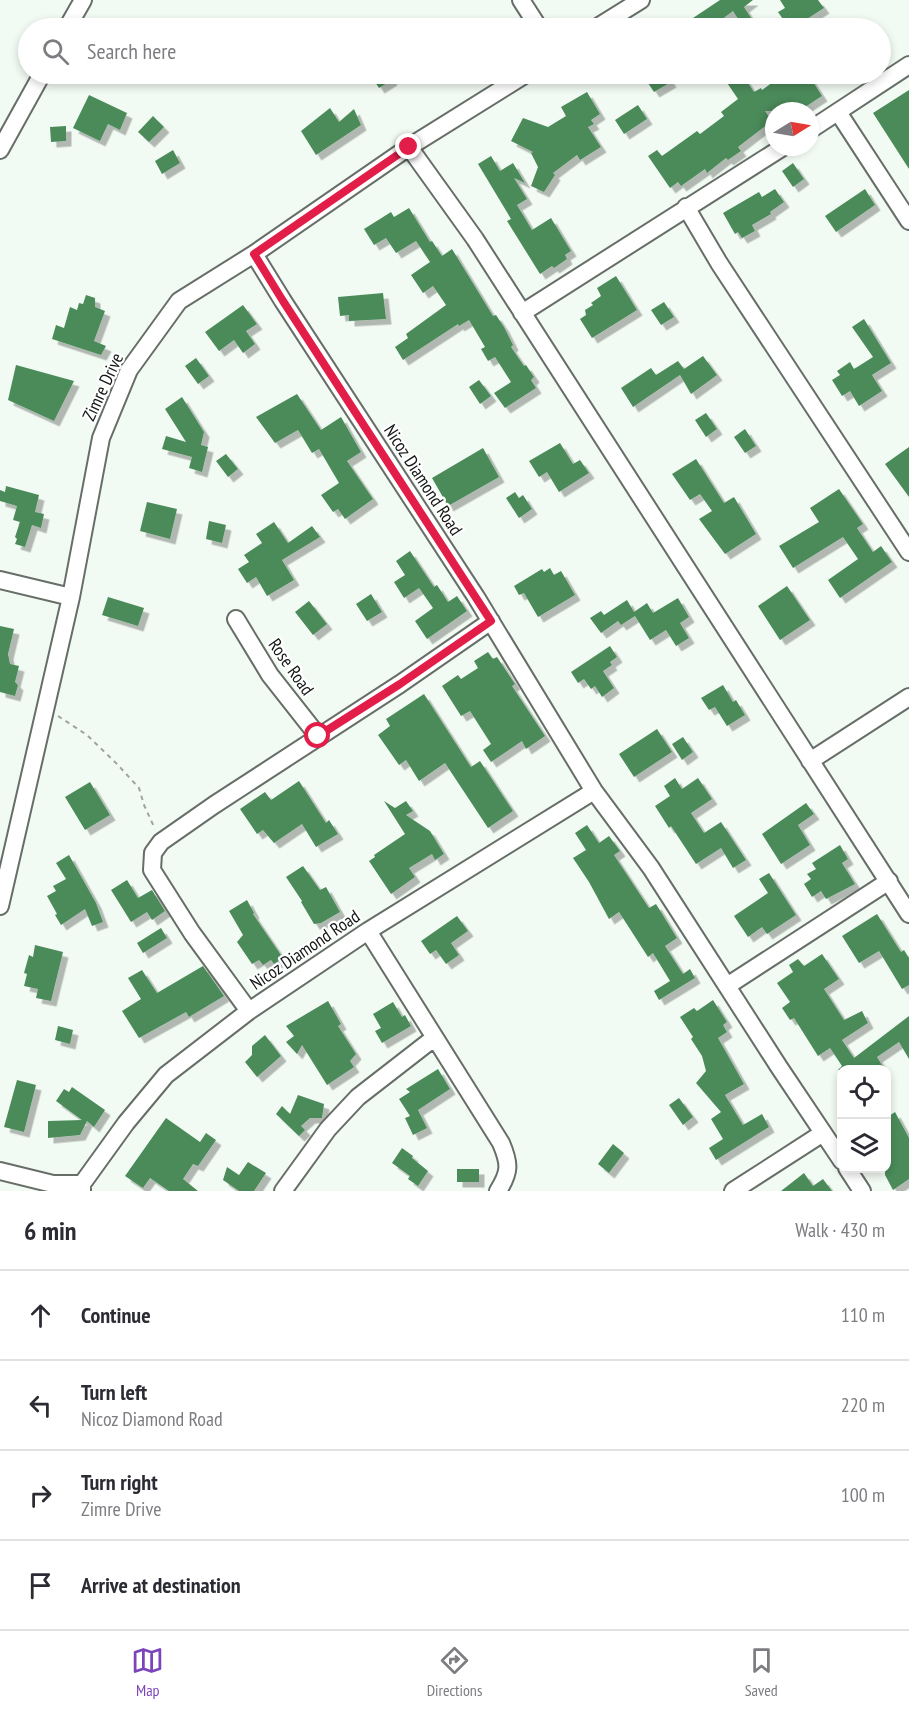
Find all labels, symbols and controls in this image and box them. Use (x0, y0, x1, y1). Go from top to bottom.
search box (18, 18, 891, 84)
icon: search (39, 35, 72, 68)
text: Search here (87, 37, 176, 65)
north arrow (765, 102, 819, 156)
route end (395, 133, 421, 159)
street label: Zimre Drive (77, 349, 128, 424)
street label: Nicoz Diamond Road (379, 420, 468, 539)
street label: Rose Road (264, 634, 319, 699)
route start (304, 722, 330, 748)
street label: Nicoz Diamond Road (245, 904, 364, 995)
map controls (837, 1065, 891, 1173)
button: locate (837, 1065, 891, 1119)
button: layers (837, 1119, 891, 1173)
text: 6 min (24, 1214, 77, 1247)
text: Walk · 430 m (795, 1217, 885, 1243)
icon: ahead (24, 1299, 57, 1332)
text: Continue (81, 1301, 151, 1329)
text: 110 m (841, 1302, 885, 1328)
text: Turn left (81, 1378, 147, 1406)
icon: left (24, 1389, 57, 1422)
text: 220 m (841, 1392, 885, 1418)
text: Nicoz Diamond Road (81, 1406, 223, 1432)
text: Turn right (81, 1468, 158, 1496)
icon: right (24, 1479, 57, 1512)
text: 100 m (841, 1482, 885, 1508)
text: Zimre Drive (81, 1496, 161, 1522)
icon: arrive (24, 1569, 57, 1602)
text: Arrive at destination (81, 1571, 241, 1599)
tab: Map (131, 1644, 164, 1700)
tab: Directions (427, 1644, 482, 1700)
tab: Saved (745, 1644, 778, 1700)

